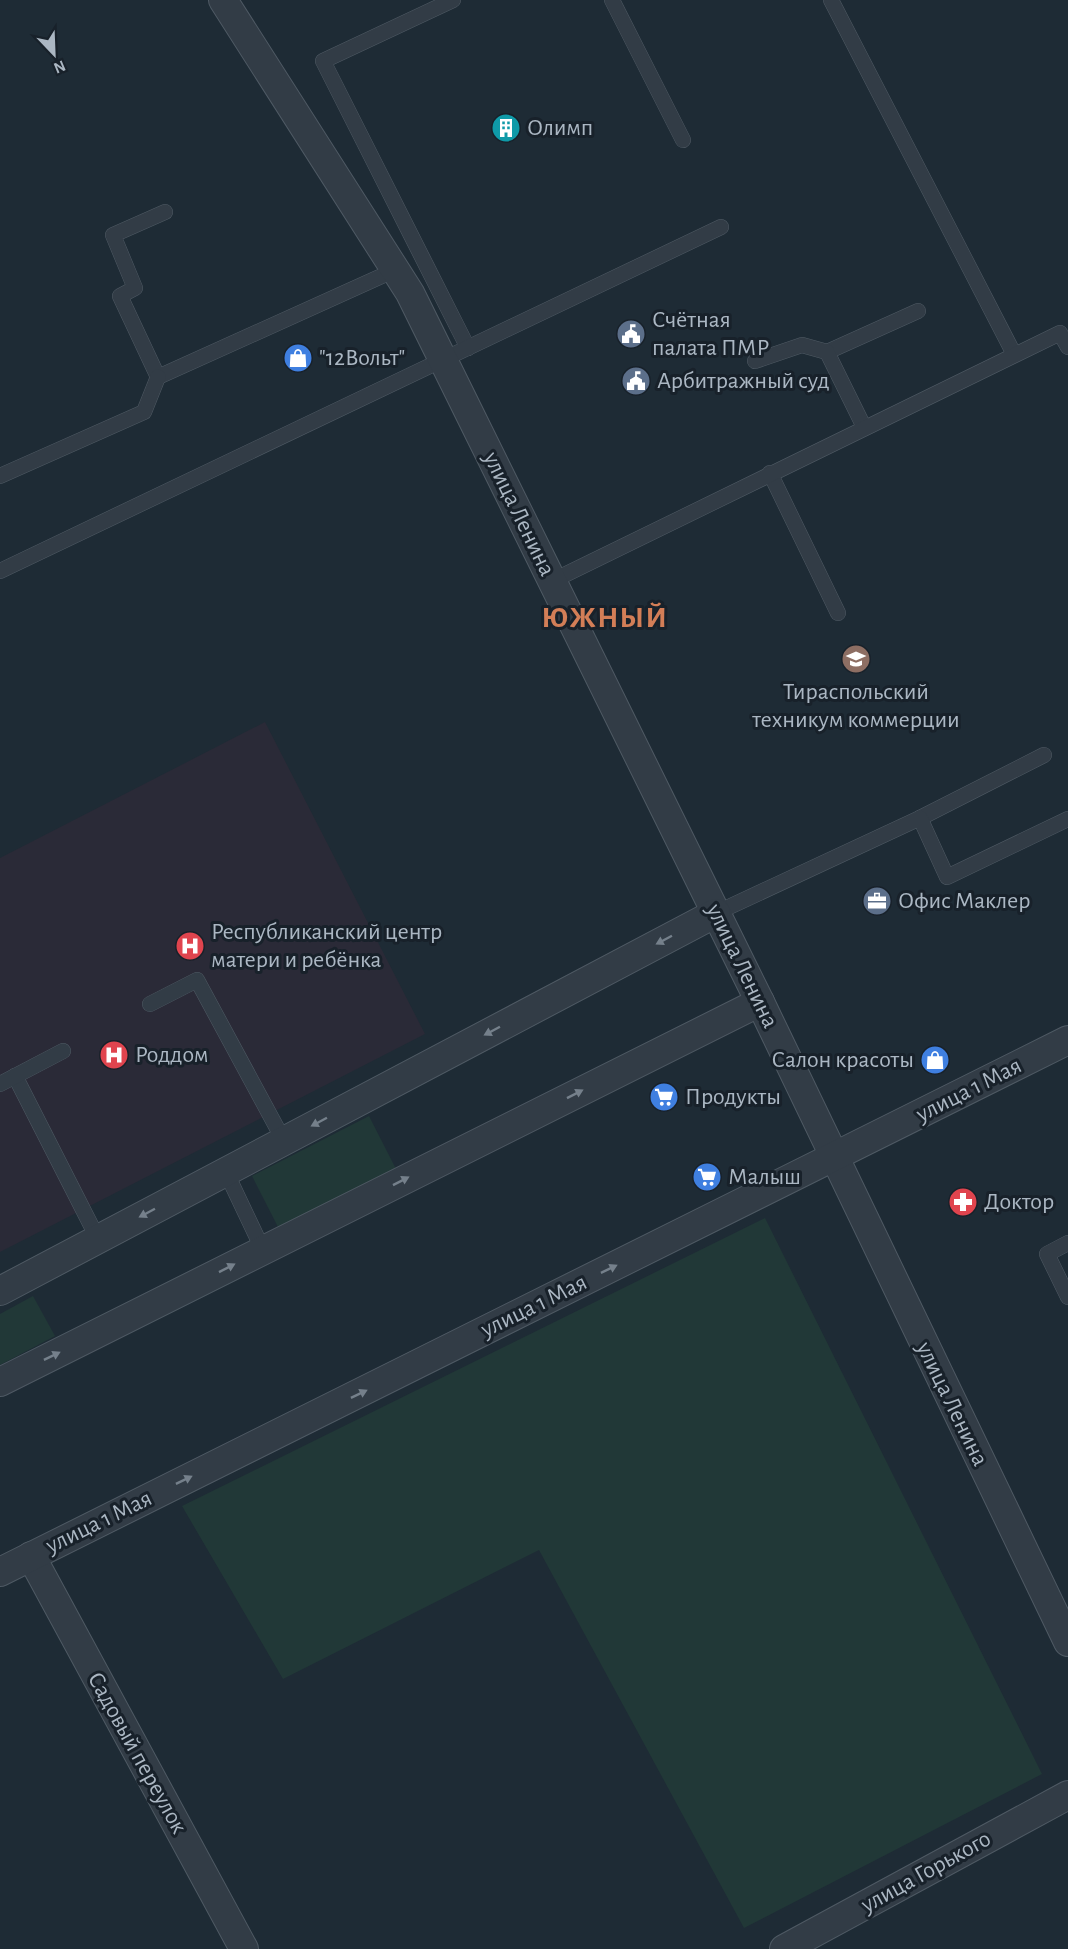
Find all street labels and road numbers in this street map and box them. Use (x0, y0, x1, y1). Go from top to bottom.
street label: улица Ленина (478, 447, 559, 580)
street label: улица Ленина (701, 899, 782, 1032)
street label: улица 1 Мая (912, 1053, 1026, 1127)
street label: улица 1 Мая (476, 1270, 591, 1342)
street label: улица Ленина (911, 1337, 992, 1470)
street label: улица 1 Мая (41, 1486, 156, 1558)
street label: Садовый переулок (83, 1668, 191, 1838)
street label: улица Горького (856, 1827, 995, 1918)

